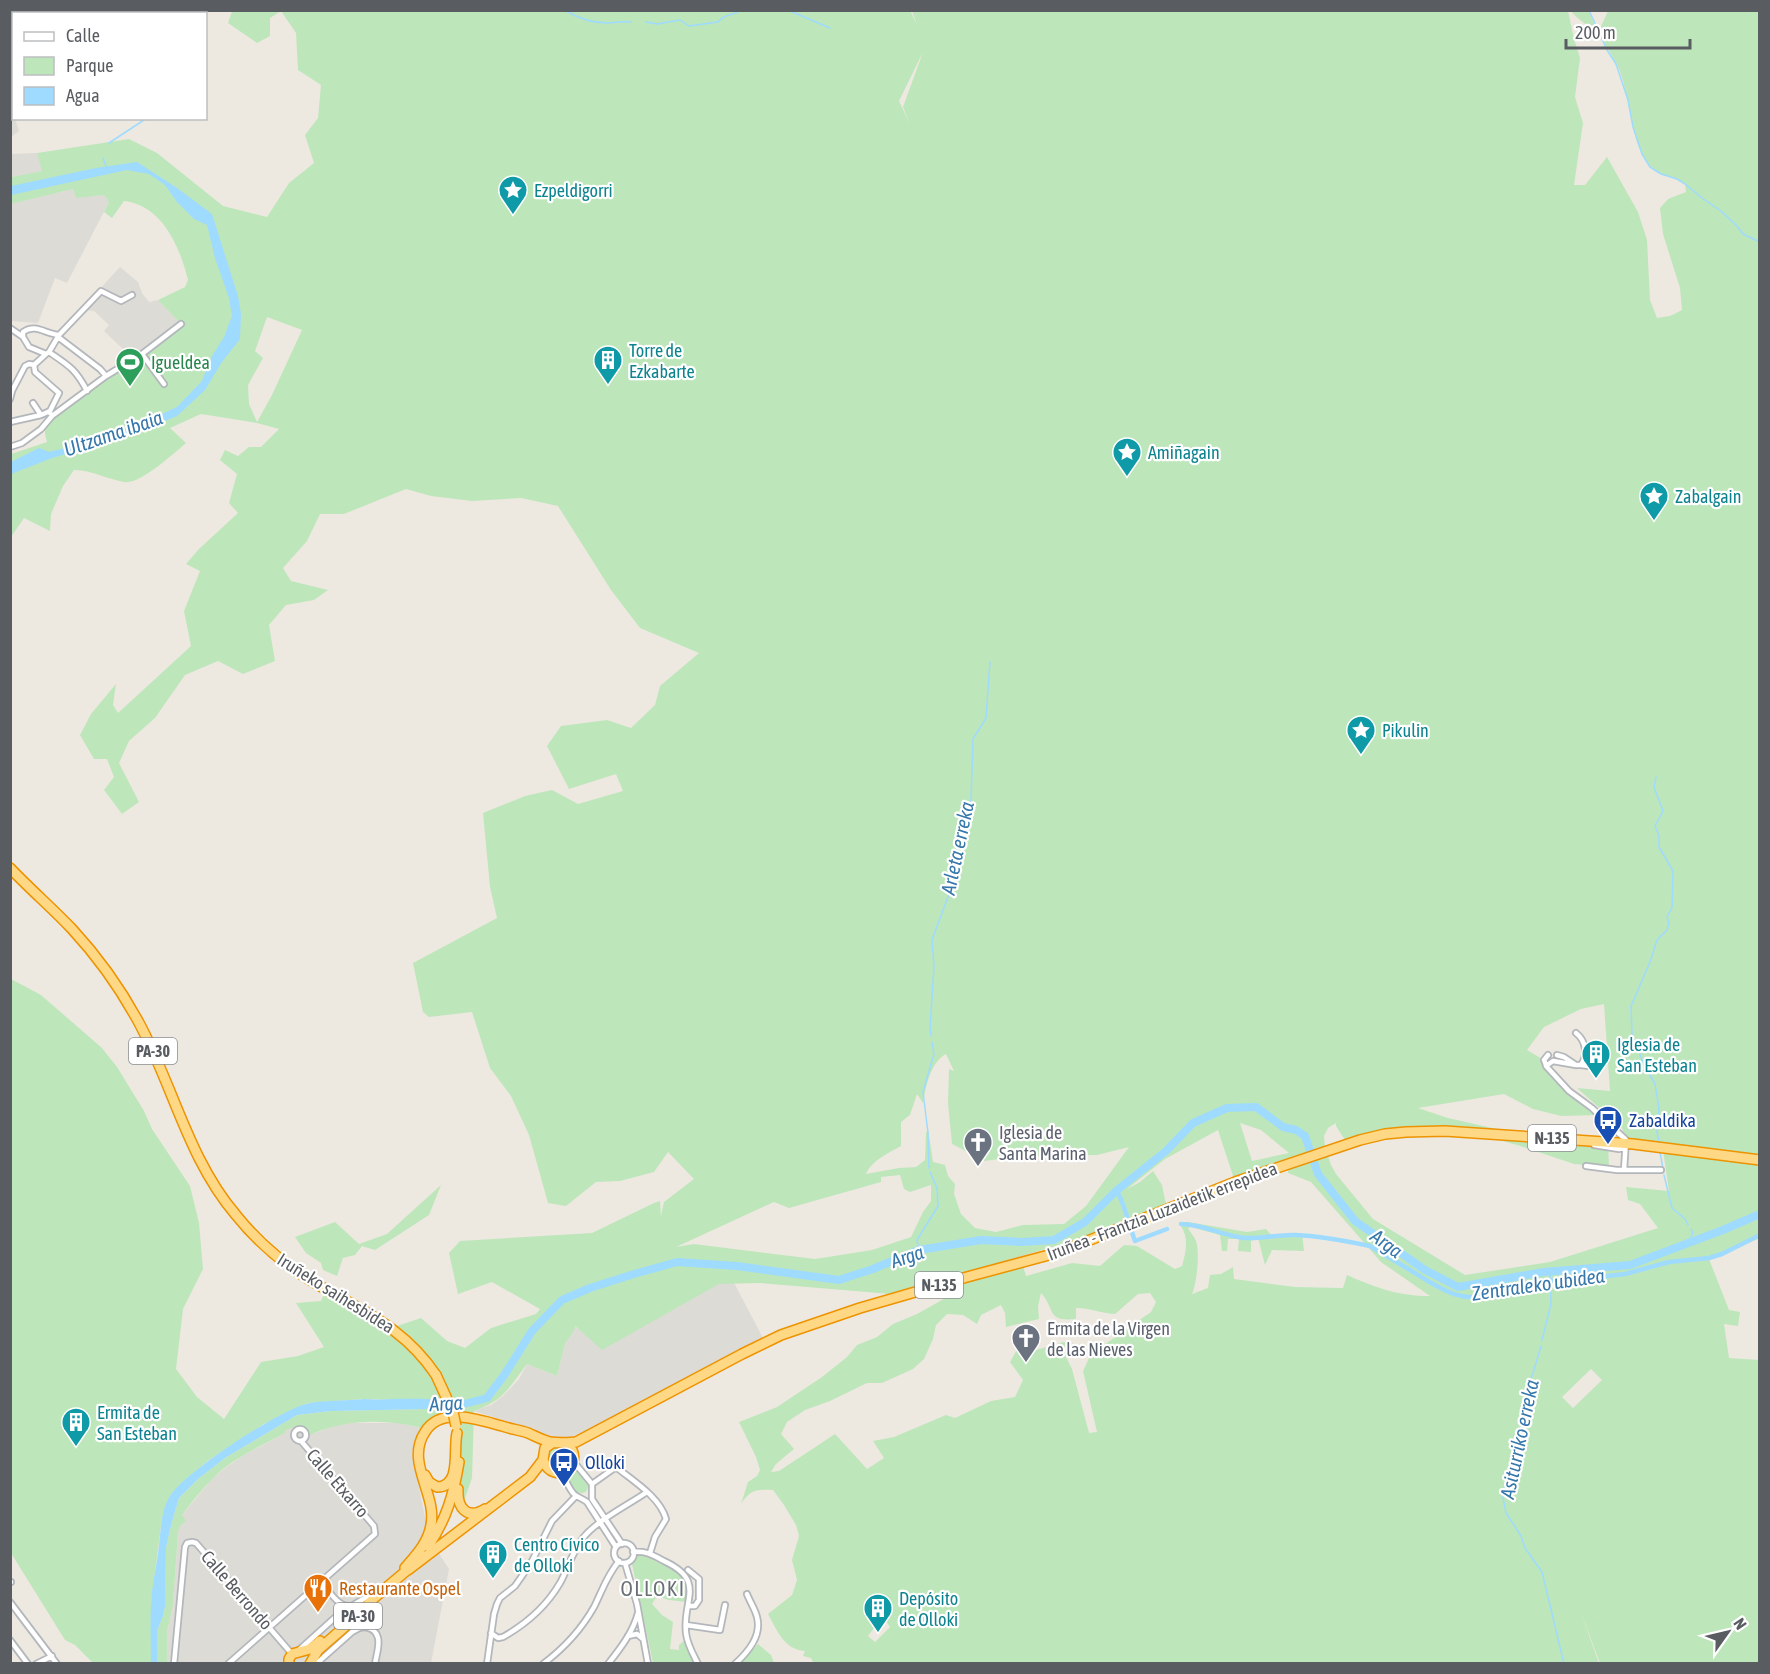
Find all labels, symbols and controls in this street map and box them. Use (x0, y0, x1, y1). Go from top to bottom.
legend (12, 12, 207, 120)
scale bar (1566, 12, 1690, 50)
text: 200 m (1575, 22, 1616, 43)
text: Calle (66, 25, 100, 46)
text: Parque (66, 55, 114, 76)
text: Agua (66, 85, 100, 106)
place icon: Ezpeldigorri (497, 174, 529, 216)
place label: Ezpeldigorri (534, 180, 613, 201)
place label: Torre de Ezkabarte (629, 340, 695, 382)
building icon: Torre de Ezkabarte (592, 344, 624, 386)
sports icon: Igueldea (114, 346, 146, 388)
place label: Igueldea (151, 352, 210, 373)
water label: Ultzama ibaia (61, 405, 165, 461)
place icon: Amiñagain (1111, 436, 1143, 478)
place label: Amiñagain (1148, 442, 1220, 463)
place icon: Zabalgain (1638, 480, 1670, 522)
place label: Zabalgain (1675, 486, 1742, 507)
place icon: Pikulin (1345, 714, 1377, 756)
place label: Pikulin (1382, 720, 1429, 741)
water label: Arleta erreka (936, 799, 978, 898)
place label: Iglesia de San Esteban (1617, 1034, 1697, 1076)
road number: PA-30 (129, 1038, 177, 1064)
building icon: Iglesia de San Esteban (1580, 1038, 1612, 1080)
bus stop icon: Zabaldika (1592, 1104, 1624, 1146)
place label: Zabaldika (1629, 1110, 1696, 1131)
place label: Iglesia de Santa Marina (999, 1122, 1087, 1164)
road number: N-135 (1528, 1125, 1576, 1151)
church icon: Iglesia de Santa Marina (962, 1126, 994, 1168)
street label: Iruñea - Frantzia Luzaidetik errepidea (1044, 1157, 1280, 1265)
water label: Arga (1366, 1223, 1407, 1262)
water label: Arga (887, 1240, 926, 1272)
street label: Iruñeko saihesbidea (274, 1249, 398, 1337)
water label: Zentraleko ubidea (1470, 1263, 1606, 1305)
road number: N-135 (915, 1272, 963, 1298)
place label: Ermita de la Virgen de las Nieves (1047, 1318, 1170, 1360)
church icon: Ermita de la Virgen de las Nieves (1010, 1322, 1042, 1364)
water label: Asiturriko erreka (1495, 1377, 1543, 1501)
water label: Arga (428, 1391, 463, 1415)
place label: Ermita de San Esteban (97, 1402, 177, 1444)
building icon: Ermita de San Esteban (60, 1406, 92, 1448)
street label: Calle Etxarro (303, 1444, 373, 1522)
bus stop icon: Olloki (548, 1446, 580, 1488)
place label: Olloki (585, 1452, 625, 1473)
place label: Centro Cívico de Olloki (514, 1534, 599, 1576)
building icon: Centro Cívico de Olloki (477, 1538, 509, 1580)
street label: Calle Berrondo (197, 1546, 277, 1634)
restaurant icon: Restaurante Ospel (302, 1572, 334, 1614)
district label: OLLOKI (620, 1576, 686, 1600)
place label: Restaurante Ospel (339, 1578, 461, 1599)
place label: Depósito de Olloki (899, 1588, 958, 1630)
building icon: Depósito de Olloki (862, 1592, 894, 1634)
north arrow (1698, 1602, 1758, 1662)
road number: PA-30 (334, 1603, 382, 1629)
text: N (1730, 1615, 1751, 1633)

